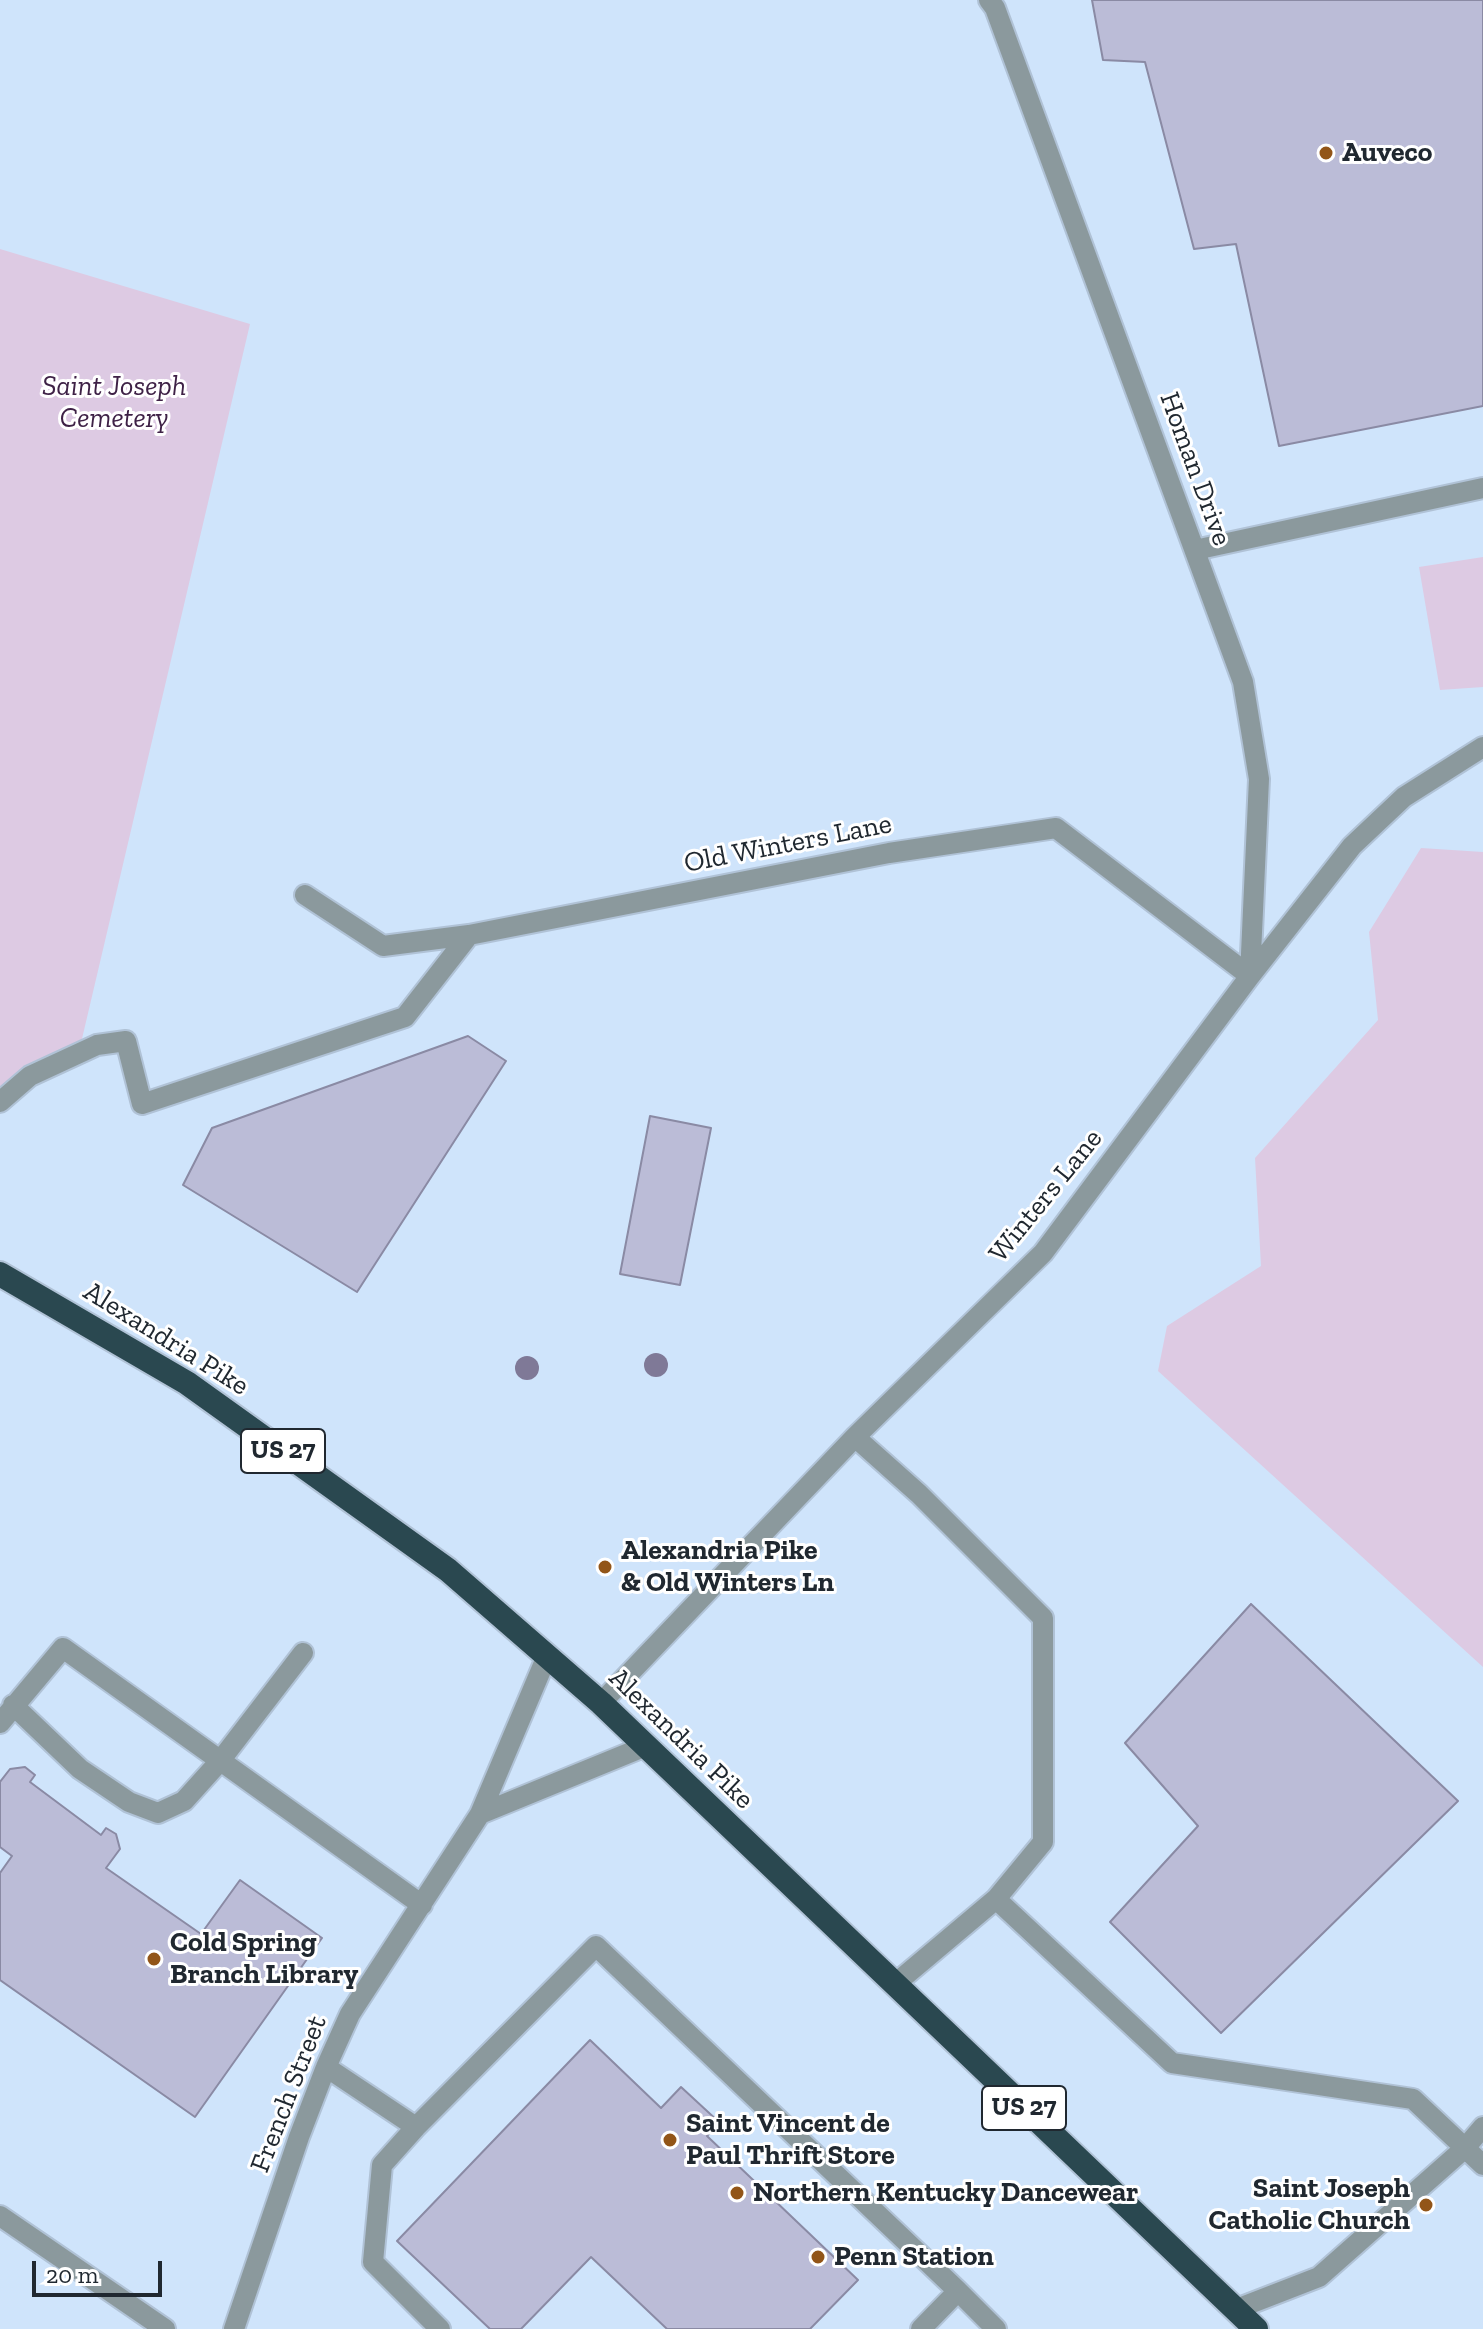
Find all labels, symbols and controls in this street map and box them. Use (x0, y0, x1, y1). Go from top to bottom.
place label: Auveco (1342, 136, 1432, 170)
marker: Auveco (1317, 144, 1335, 162)
park label: Saint Joseph Cemetery (42, 370, 186, 436)
street label: Homan Drive (1152, 388, 1238, 550)
street label: Old Winters Lane (681, 807, 895, 881)
street label: Winters Lane (982, 1123, 1110, 1269)
street label: Alexandria Pike (77, 1275, 255, 1403)
road number: US 27 (241, 1429, 325, 1473)
place label: Alexandria Pike & Old Winters Ln (621, 1534, 834, 1600)
marker: Alexandria Pike & Old Winters Ln (596, 1558, 614, 1576)
street label: Alexandria Pike (602, 1661, 760, 1817)
place label: Cold Spring Branch Library (170, 1926, 358, 1992)
marker: Cold Spring Branch Library (145, 1950, 163, 1968)
street label: French Street (244, 2011, 334, 2177)
road number: US 27 (982, 2086, 1066, 2130)
place label: Saint Vincent de Paul Thrift Store (686, 2107, 895, 2173)
marker: Saint Vincent de Paul Thrift Store (661, 2131, 679, 2149)
place label: Saint Joseph Catholic Church (1208, 2172, 1410, 2238)
place label: Northern Kentucky Dancewear (753, 2176, 1138, 2210)
marker: Northern Kentucky Dancewear (728, 2184, 746, 2202)
marker: Saint Joseph Catholic Church (1417, 2196, 1435, 2214)
place label: Penn Station (834, 2240, 994, 2274)
scale bar (36, 2245, 166, 2295)
marker: Penn Station (809, 2248, 827, 2266)
text: 20 m (46, 2260, 98, 2289)

